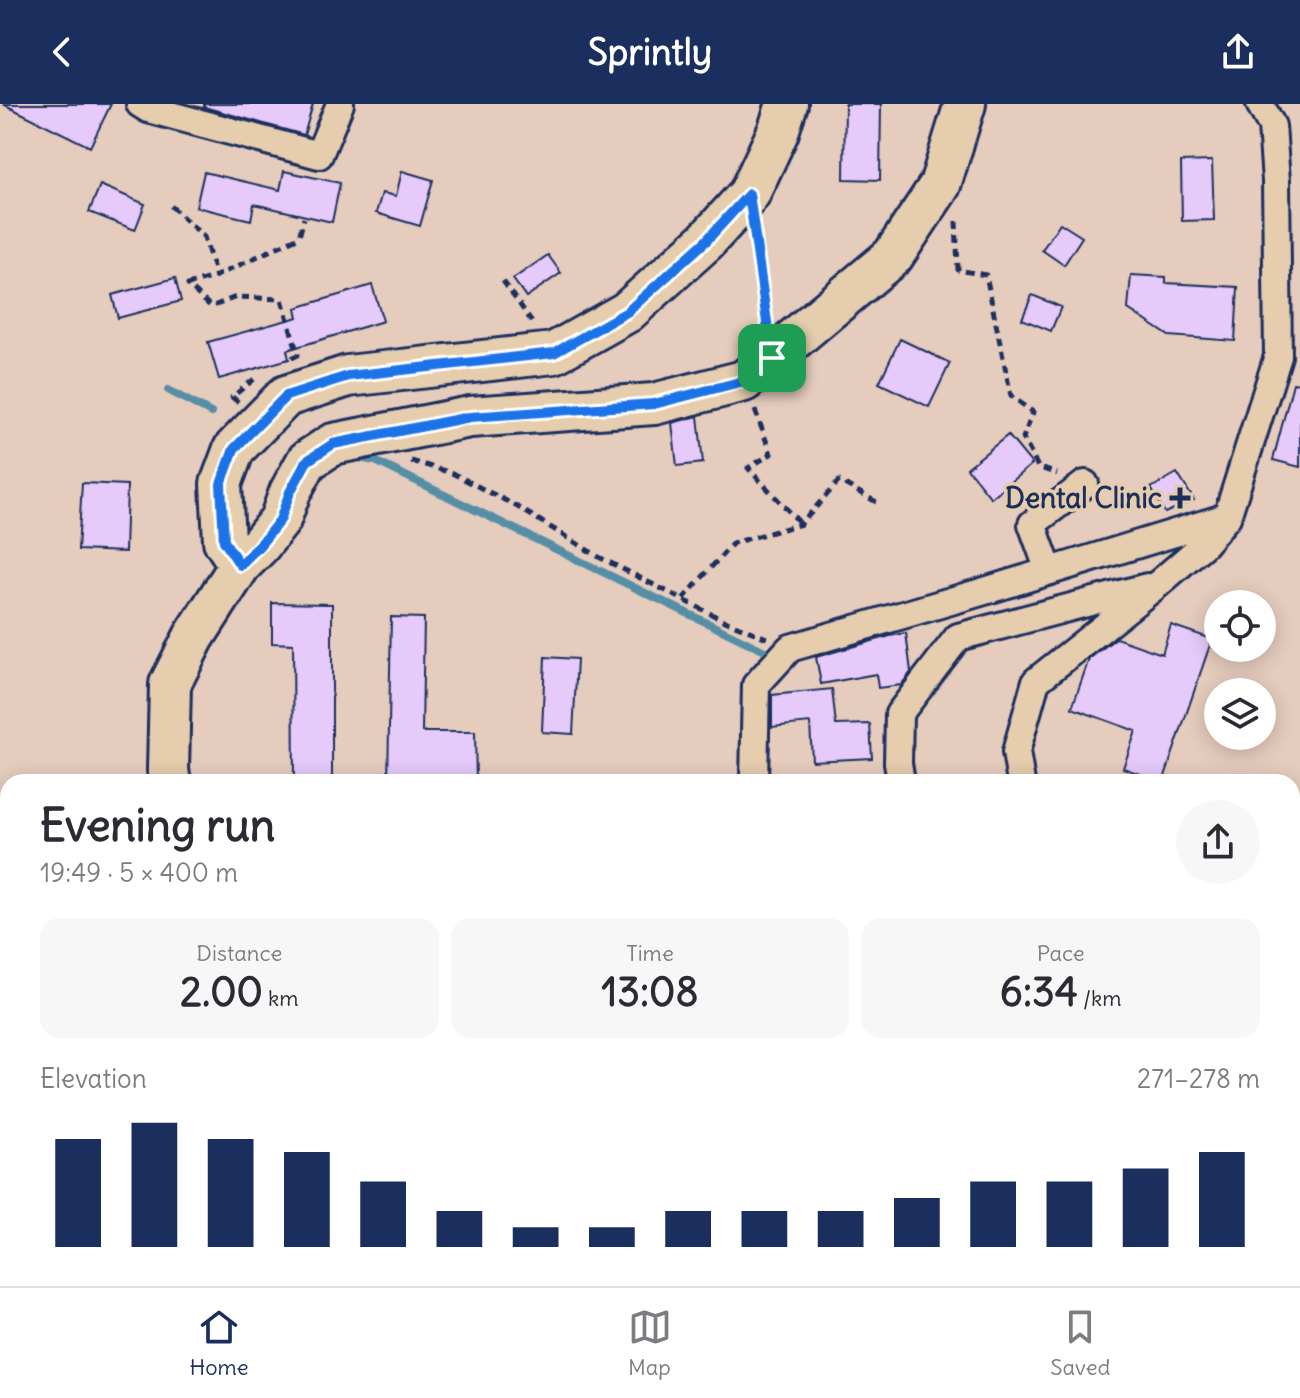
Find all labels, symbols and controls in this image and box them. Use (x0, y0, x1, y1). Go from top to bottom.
icon: back (40, 30, 84, 74)
text: Sprintly (588, 30, 712, 75)
icon: share (1216, 30, 1260, 74)
pin (738, 324, 806, 392)
icon: arrive (750, 336, 794, 380)
place label: Dental Clinic (1005, 480, 1162, 516)
marker: Dental Clinic (1169, 487, 1191, 509)
map controls (1204, 590, 1276, 750)
button: locate (1204, 590, 1276, 662)
button: layers (1204, 678, 1276, 750)
text: Evening run (40, 798, 275, 853)
button: share (1176, 800, 1260, 884)
text: 19:49 · 5 × 400 m (40, 856, 238, 889)
text: Distance (196, 939, 282, 967)
text: Time (626, 939, 674, 967)
text: Pace (1037, 939, 1085, 967)
text: 2.00 (180, 967, 263, 1017)
text: 13:08 (601, 967, 698, 1017)
text: 6:34 (1000, 967, 1078, 1017)
text: km (263, 984, 299, 1012)
text: /km (1078, 984, 1122, 1012)
text: Elevation (40, 1062, 147, 1095)
text: 271–278 m (1137, 1062, 1260, 1095)
tab: Home (189, 1305, 249, 1381)
tab: Map (628, 1305, 672, 1381)
tab: Saved (1050, 1305, 1111, 1381)

